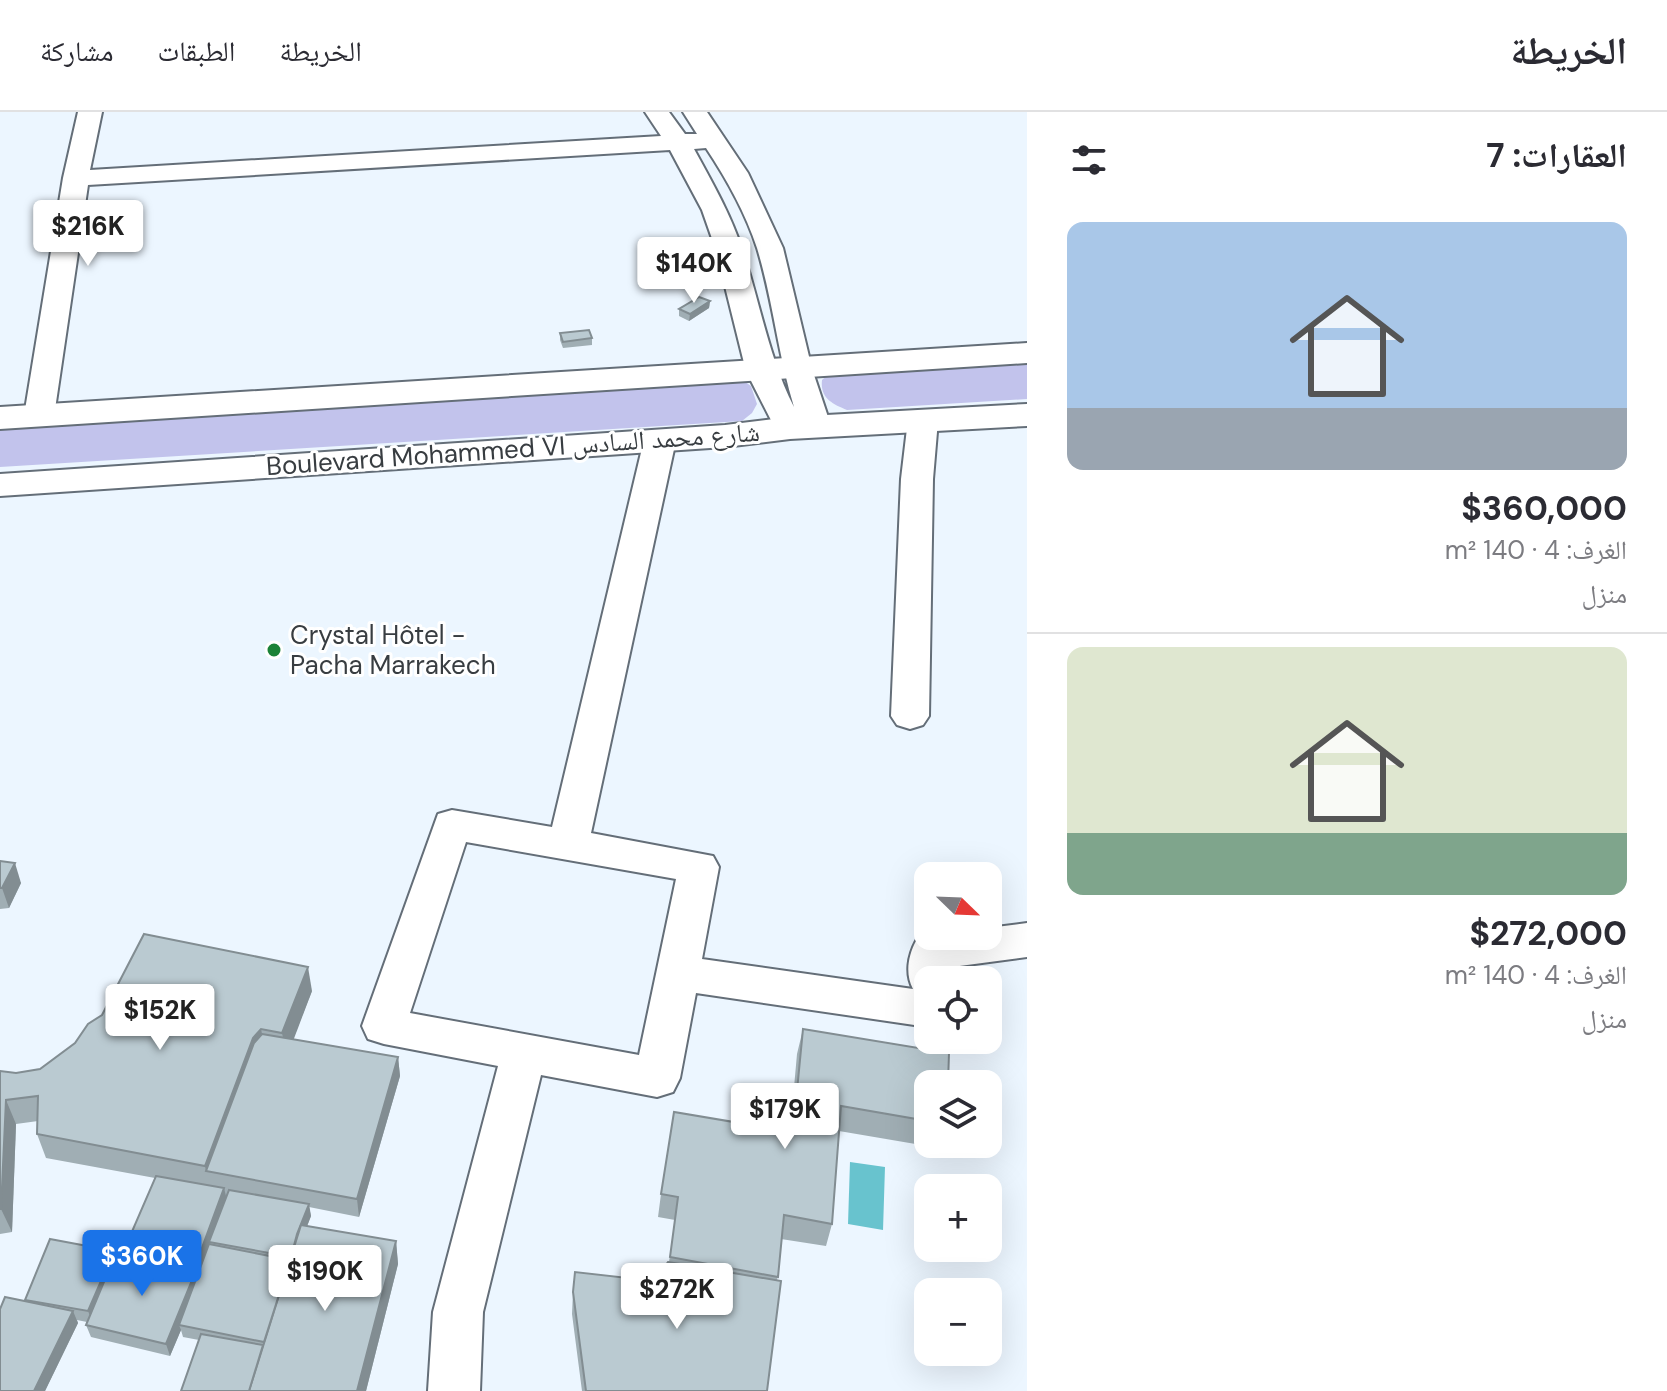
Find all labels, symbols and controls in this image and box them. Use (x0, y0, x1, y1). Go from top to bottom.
text: الخريطة (1510, 26, 1627, 76)
text: مشاركة (40, 33, 114, 70)
text: الطبقات (158, 33, 235, 70)
text: الخريطة (279, 33, 362, 70)
text: العقارات: 7 (1486, 133, 1627, 178)
icon: filters (1067, 138, 1111, 182)
pin: $216K (32, 200, 144, 268)
text: $216K (51, 209, 125, 243)
pin: $140K (638, 237, 750, 305)
text: $140K (655, 246, 733, 280)
icon: home (1275, 274, 1419, 418)
street label: Boulevard Mohammed VI شارع محمد السادس (265, 415, 761, 483)
text: $360,000 (1461, 486, 1627, 531)
text: الغرف: 4 · 140 m² (1445, 533, 1627, 567)
text: منزل (1582, 577, 1627, 611)
place label: Crystal Hôtel - Pacha Marrakech (290, 618, 496, 682)
marker: Crystal Hôtel - Pacha Marrakech (265, 641, 283, 659)
icon: home (1275, 699, 1419, 843)
north arrow (914, 862, 1002, 950)
map controls (914, 862, 1002, 1366)
text: $272,000 (1469, 911, 1627, 956)
text: الغرف: 4 · 140 m² (1445, 958, 1627, 992)
button: locate (914, 966, 1002, 1054)
pin: $152K (104, 984, 216, 1052)
text: $152K (123, 993, 197, 1027)
text: منزل (1582, 1002, 1627, 1036)
button: layers (914, 1070, 1002, 1158)
pin: $179K (729, 1083, 841, 1151)
text: $179K (749, 1092, 821, 1126)
button: + (914, 1174, 1002, 1262)
pin: $360K (86, 1230, 198, 1298)
text: $360K (100, 1239, 184, 1273)
pin: $190K (269, 1245, 381, 1313)
text: $190K (287, 1254, 363, 1288)
pin: $272K (621, 1263, 733, 1331)
text: $272K (639, 1272, 715, 1306)
button: − (914, 1278, 1002, 1366)

